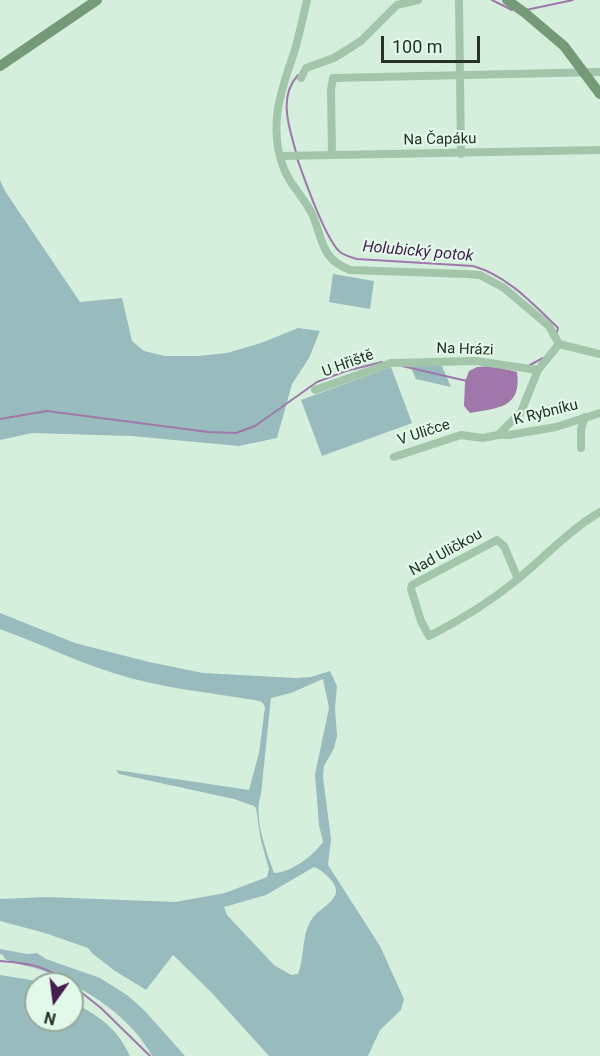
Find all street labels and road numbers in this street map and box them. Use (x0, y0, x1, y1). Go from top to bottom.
street label: Na Čapáku (403, 130, 477, 150)
street label: Na Hrázi (436, 340, 494, 360)
street label: U Hřiště (320, 346, 376, 382)
street label: K Rybníku (512, 396, 580, 430)
street label: V Uličce (396, 416, 452, 450)
street label: Nad Uličkou (407, 526, 485, 580)

